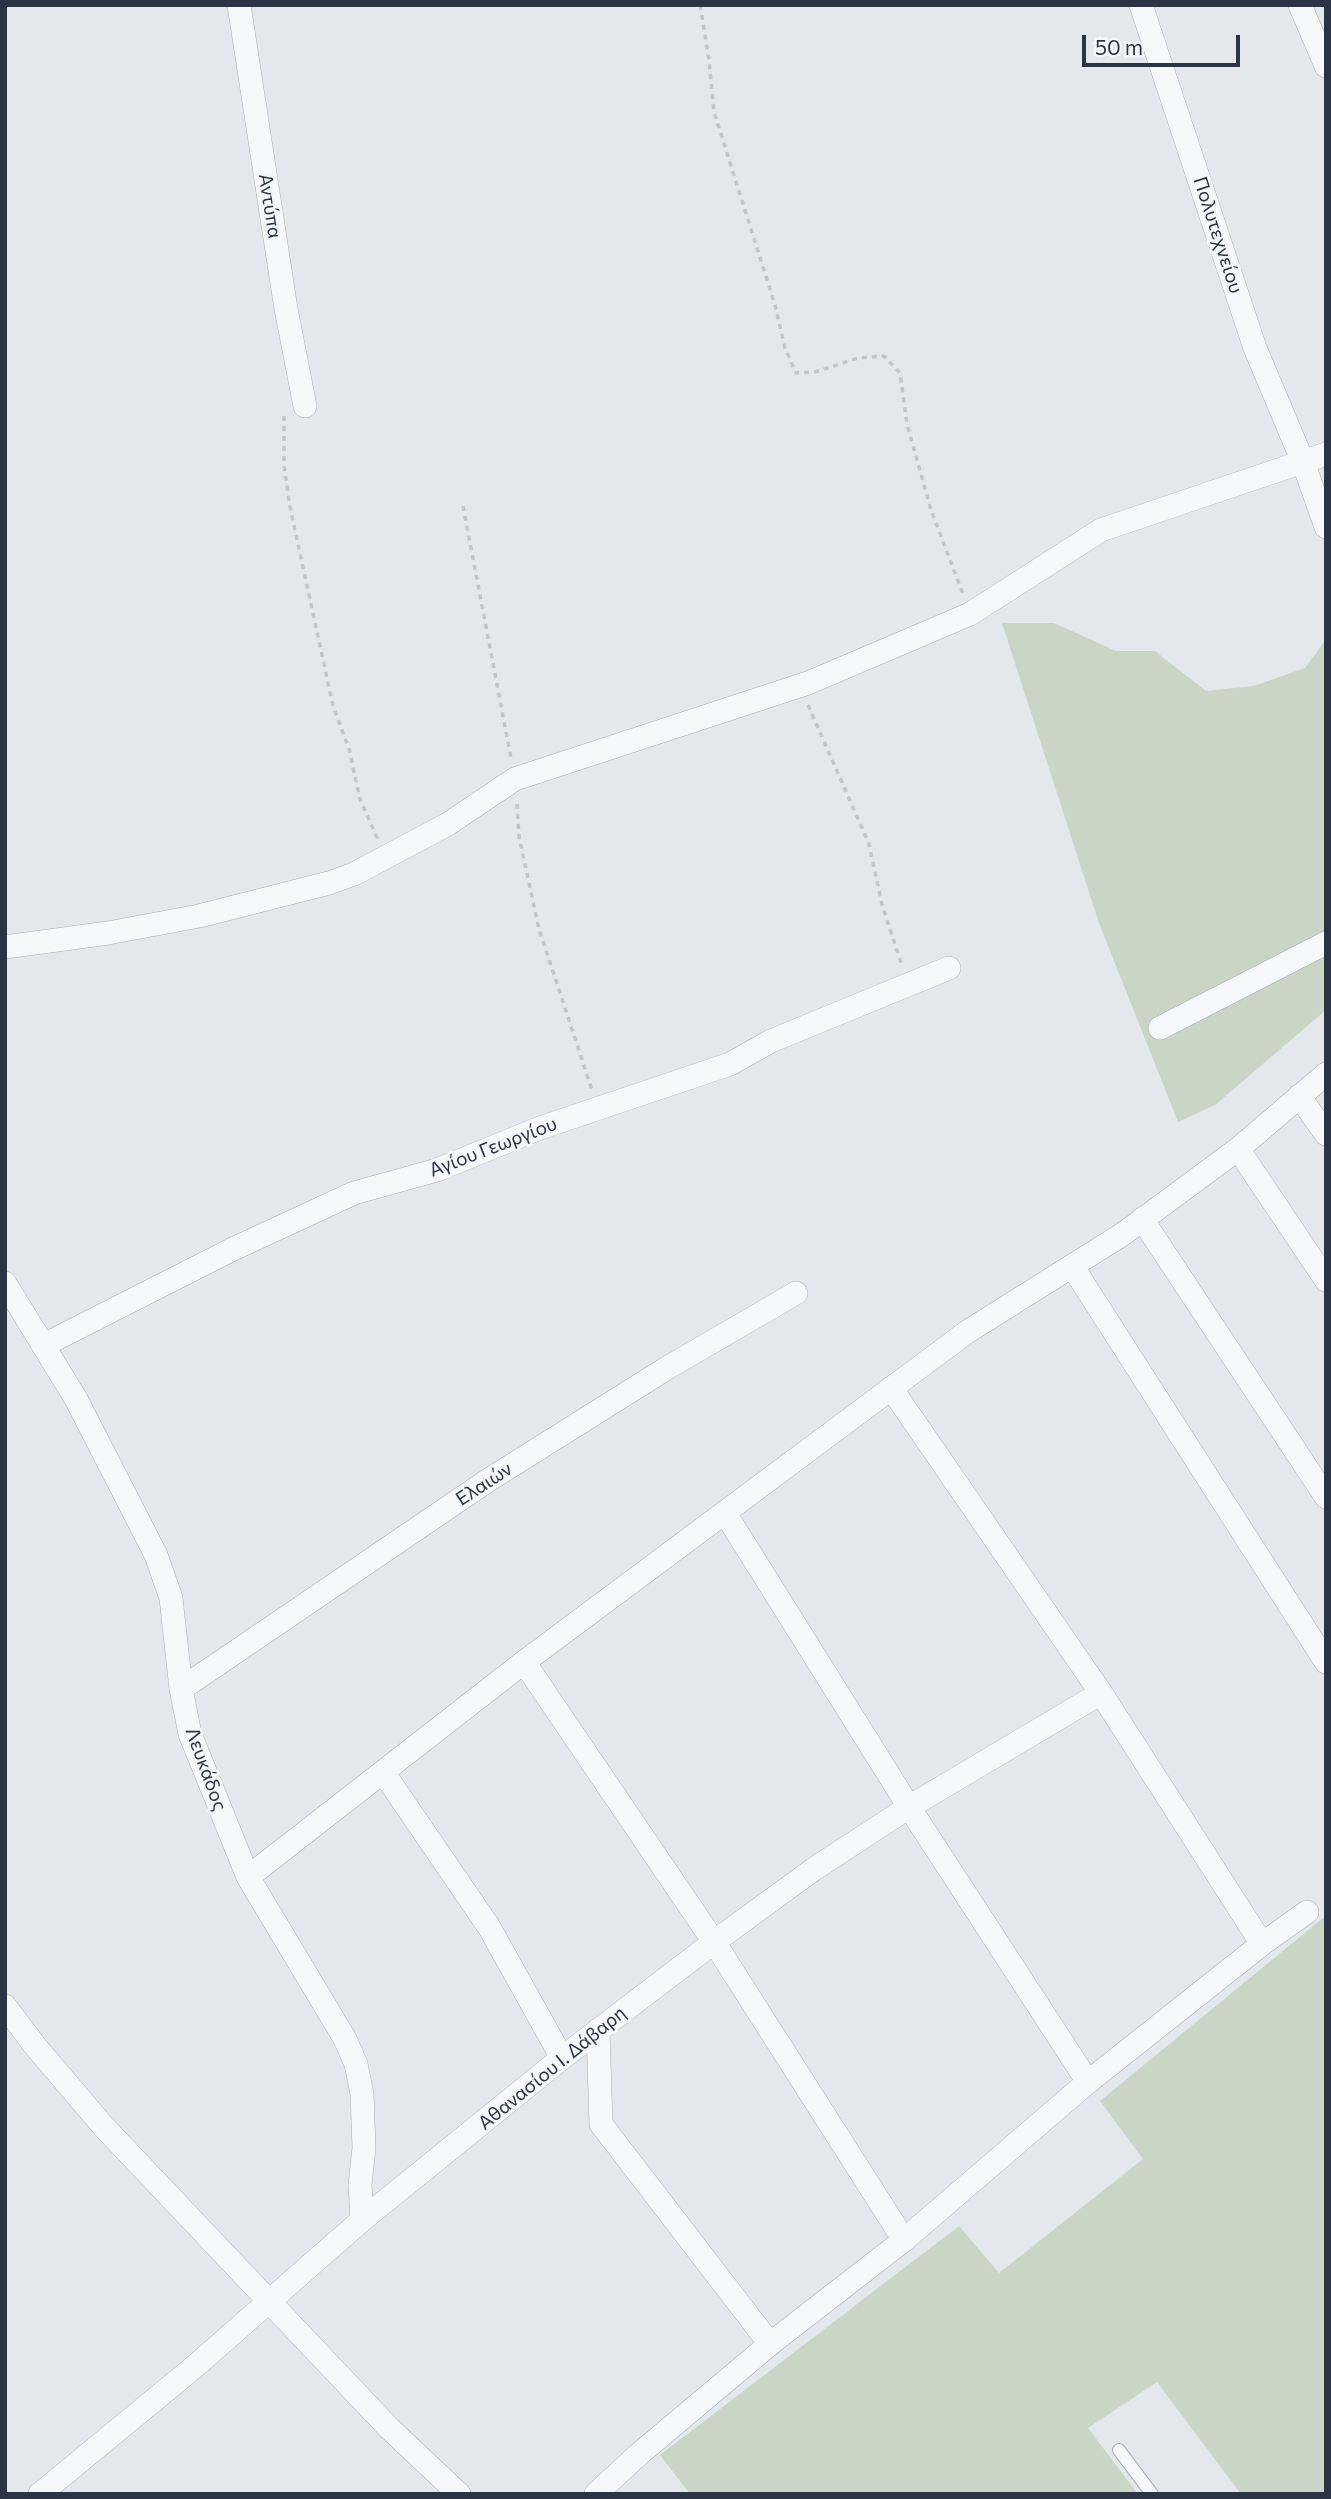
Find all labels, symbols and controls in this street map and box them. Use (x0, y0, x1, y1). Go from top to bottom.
scale bar (1086, 21, 1244, 65)
text: 50 m (1095, 34, 1143, 59)
street label: Αντύπα (254, 172, 286, 240)
street label: Πολυτεχνείου (1188, 174, 1248, 296)
street label: Αγίου Γεωργίου (426, 1112, 560, 1182)
street label: Ελαιών (452, 1457, 516, 1511)
street label: Λευκάδος (180, 1724, 232, 1814)
street label: Αθανασίου Ι. Δάβαρη (474, 2001, 630, 2135)

